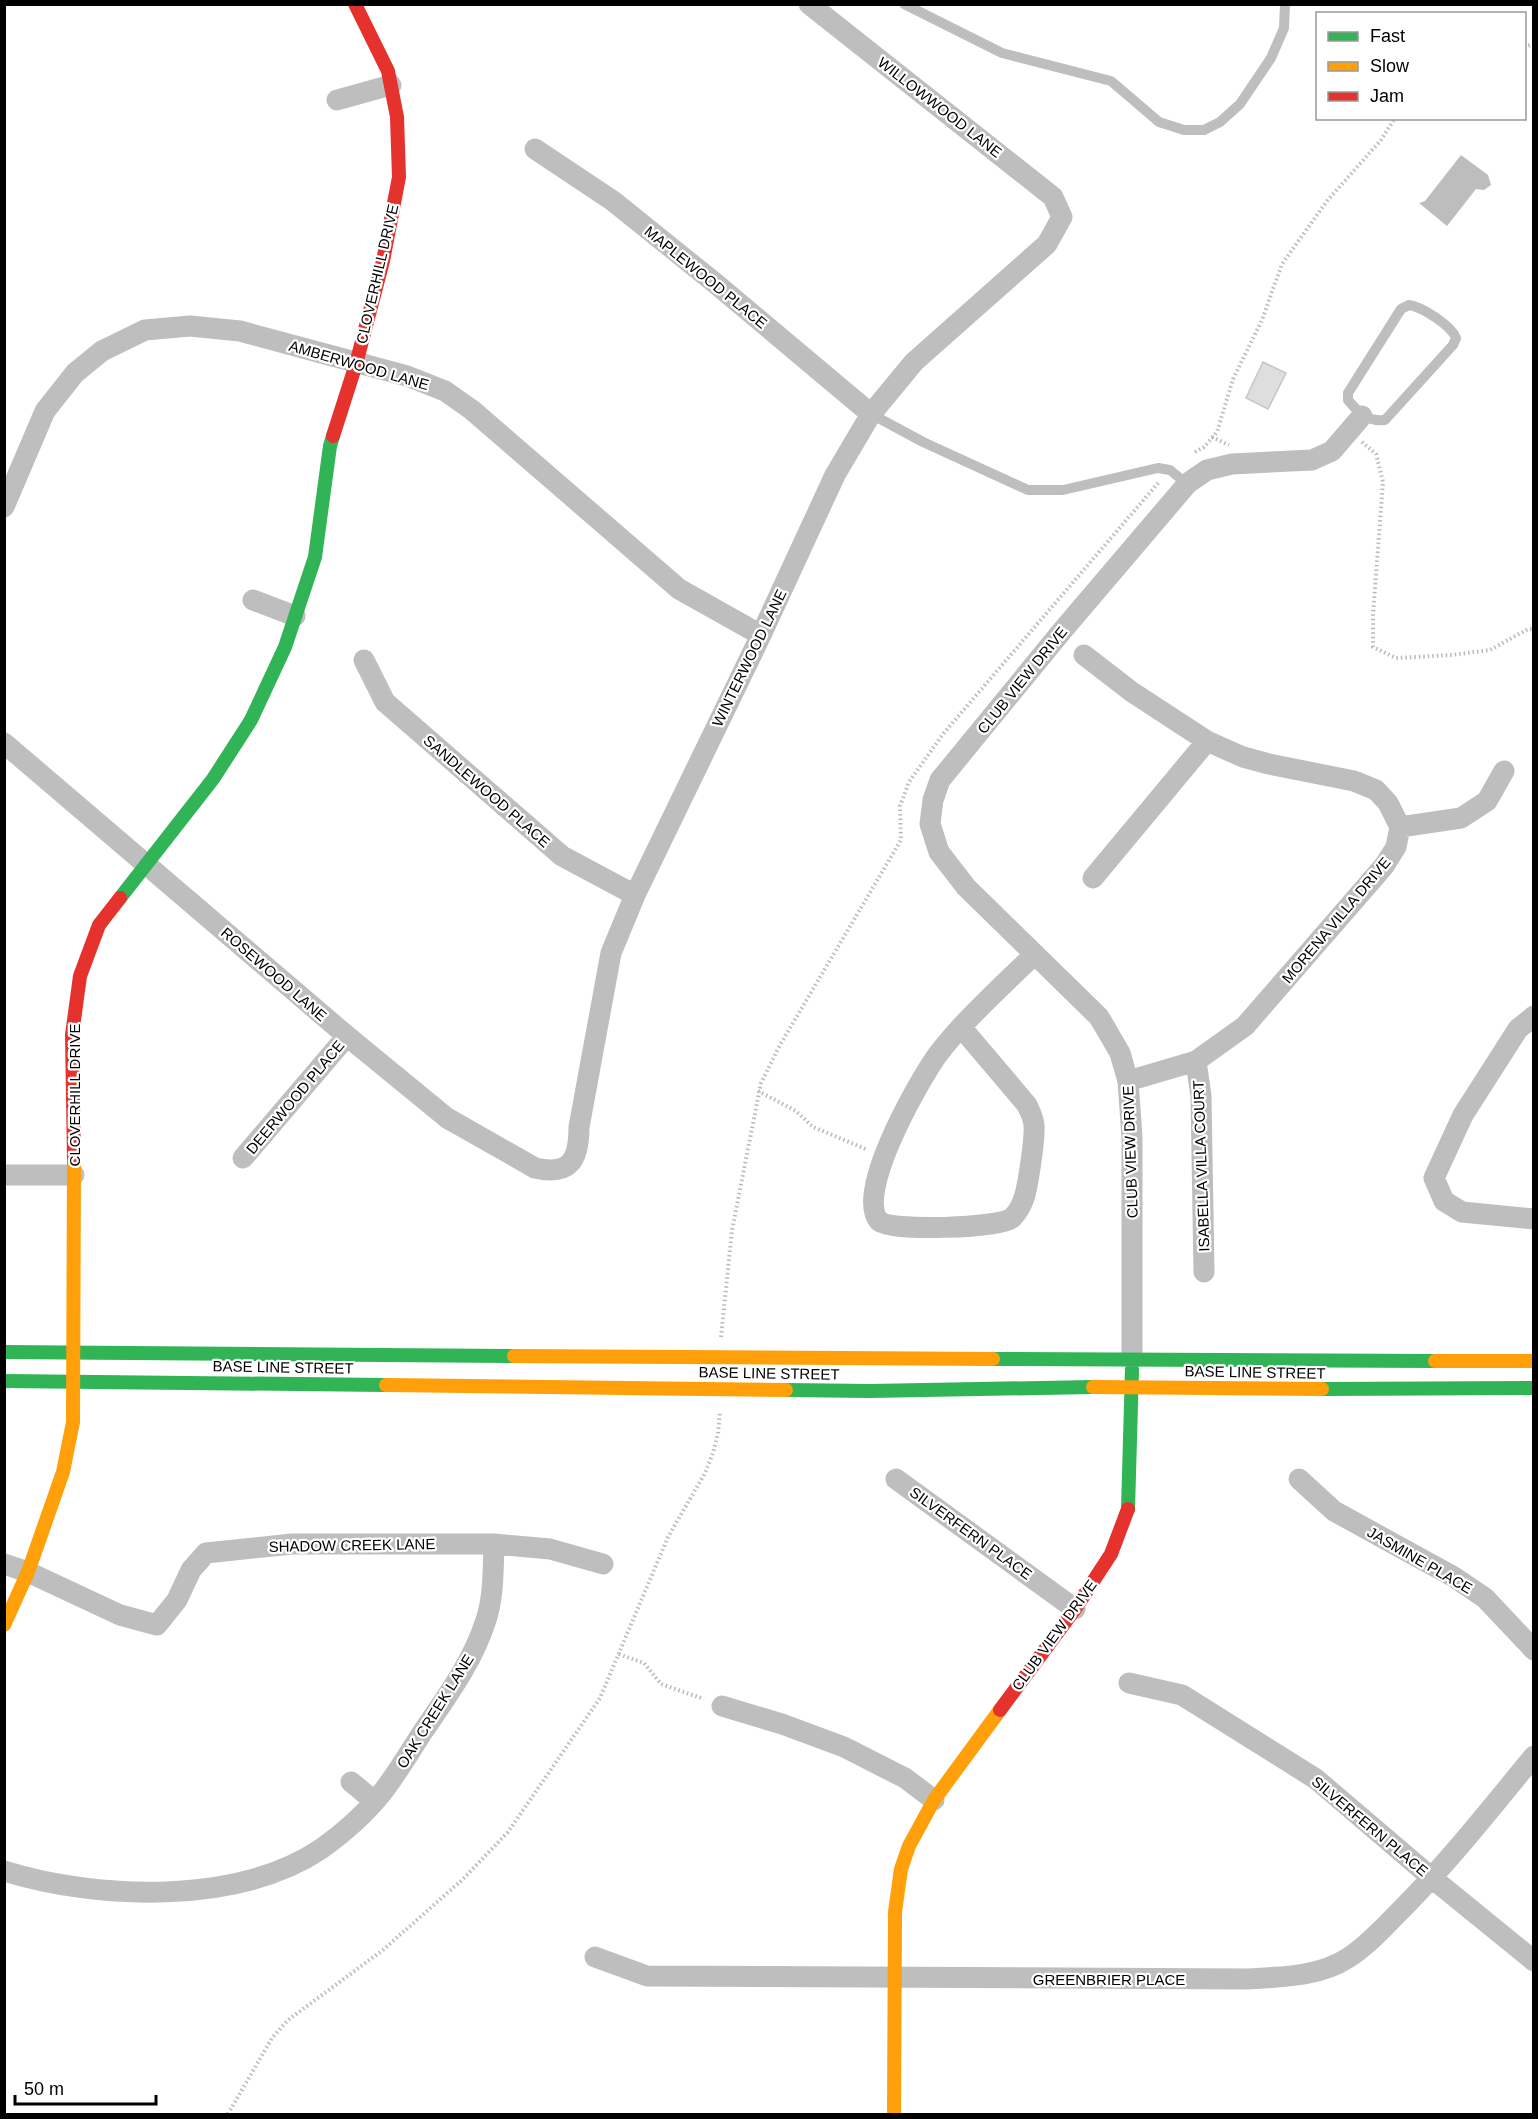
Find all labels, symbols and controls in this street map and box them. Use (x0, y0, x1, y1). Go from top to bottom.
legend (1316, 12, 1526, 120)
text: Fast (1370, 26, 1405, 46)
street label: WILLOWWOOD LANE (875, 53, 1005, 161)
text: Slow (1370, 56, 1410, 76)
text: Jam (1370, 86, 1404, 106)
street label: CLOVERHILL DRIVE (353, 203, 401, 345)
street label: MAPLEWOOD PLACE (641, 222, 771, 332)
street label: AMBERWOOD LANE (287, 337, 431, 393)
street label: WINTERWOOD LANE (708, 587, 790, 729)
street label: CLUB VIEW DRIVE (974, 623, 1070, 737)
street label: SANDLEWOOD PLACE (420, 732, 554, 850)
street label: MORENA VILLA DRIVE (1278, 854, 1394, 986)
street label: ROSEWOOD LANE (218, 924, 330, 1024)
street label: CLOVERHILL DRIVE (66, 1024, 83, 1166)
street label: DEERWOOD PLACE (242, 1037, 348, 1157)
street label: ISABELLA VILLA COURT (1190, 1080, 1212, 1252)
street label: CLUB VIEW DRIVE (1119, 1085, 1141, 1219)
street label: BASE LINE STREET (212, 1357, 354, 1377)
street label: BASE LINE STREET (1184, 1362, 1326, 1382)
street label: BASE LINE STREET (698, 1363, 840, 1383)
street label: SILVERFERN PLACE (907, 1483, 1035, 1583)
street label: JASMINE PLACE (1364, 1523, 1476, 1597)
street label: SHADOW CREEK LANE (269, 1535, 435, 1555)
street label: CLUB VIEW DRIVE (1008, 1576, 1100, 1694)
street label: OAK CREEK LANE (393, 1651, 477, 1771)
street label: SILVERFERN PLACE (1308, 1772, 1432, 1880)
street label: GREENBRIER PLACE (1033, 1971, 1185, 1988)
scale bar (15, 2068, 156, 2106)
text: 50 m (24, 2079, 64, 2099)

